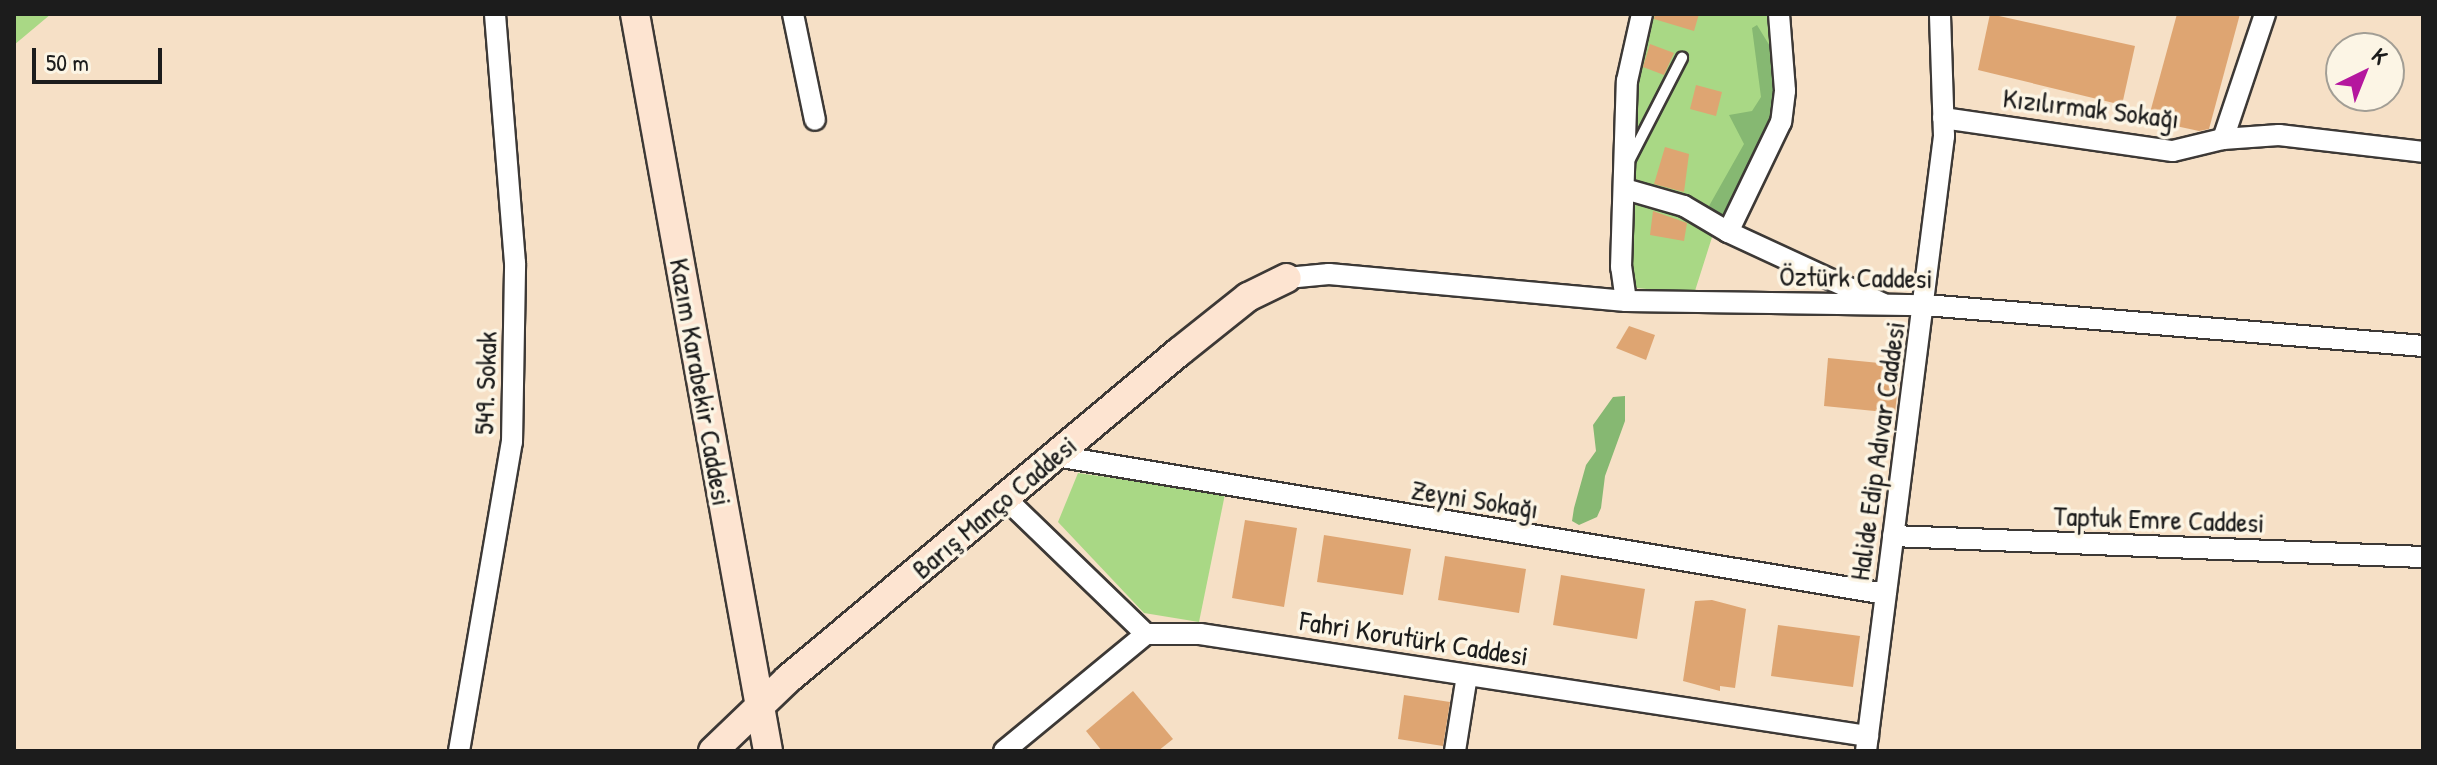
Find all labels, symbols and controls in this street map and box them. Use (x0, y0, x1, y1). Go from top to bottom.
scale bar (36, 32, 166, 82)
north arrow (2325, 32, 2405, 112)
text: K (2366, 41, 2394, 71)
text: 50 m (46, 46, 89, 78)
street label: Kızılırmak Sokağı (2001, 81, 2181, 135)
street label: Kazım Karabekir Caddesi (663, 256, 739, 508)
street label: Öztürk Caddesi (1779, 259, 1933, 295)
street label: Halide Edip Adıvar Caddesi (1842, 319, 1912, 583)
street label: 549. Sokak (466, 331, 504, 435)
street label: Barış Manço Caddesi (905, 428, 1083, 586)
street label: Zeyni Sokağı (1409, 472, 1541, 526)
street label: Taptuk Emre Caddesi (2053, 499, 2265, 539)
street label: Fahri Korutürk Caddesi (1297, 603, 1531, 673)

